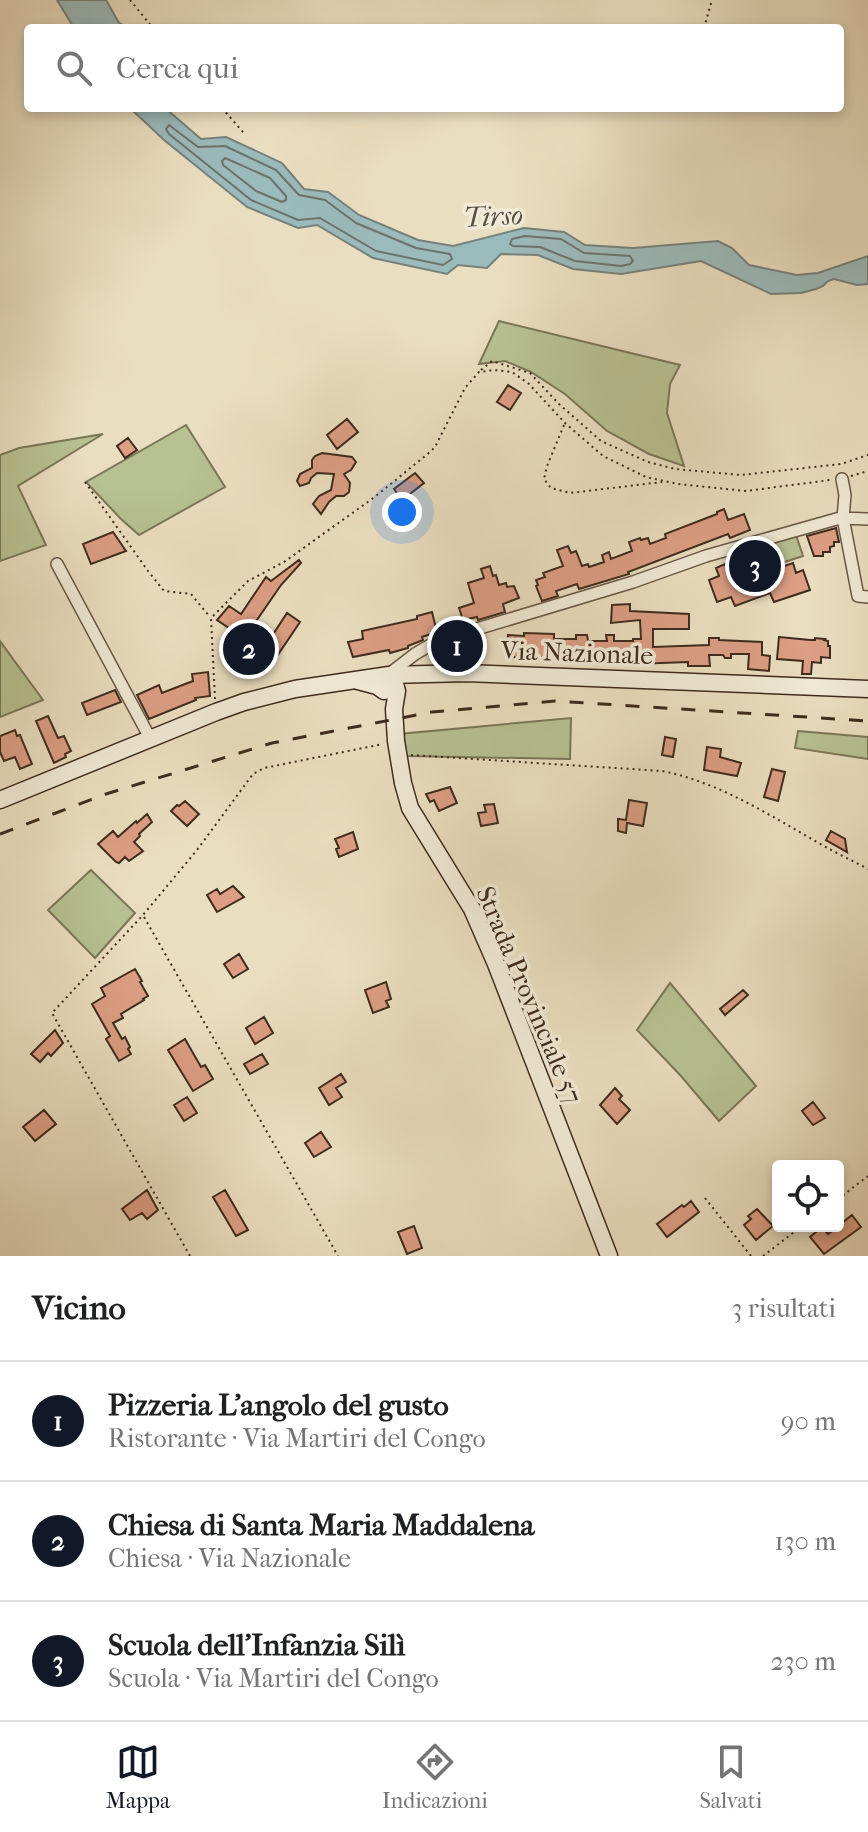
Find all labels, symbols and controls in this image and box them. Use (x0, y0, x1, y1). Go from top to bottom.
search box (24, 24, 844, 112)
icon: search (52, 46, 96, 90)
text: Cerca qui (116, 51, 239, 86)
water label: Tirso (462, 198, 524, 234)
your location (382, 492, 422, 532)
pin: 3 (729, 536, 781, 596)
pin: 1 (431, 616, 483, 676)
pin: 2 (223, 619, 275, 679)
street label: Via Nazionale (499, 635, 654, 671)
street label: Strada Provinciale 57 (469, 882, 589, 1108)
map controls (772, 1160, 844, 1232)
button: locate (772, 1160, 844, 1232)
text: Vicino (32, 1288, 126, 1328)
text: 3 risultati (731, 1293, 836, 1324)
text: Pizzeria L'angolo del gusto (108, 1388, 449, 1423)
text: 1 (53, 1406, 63, 1437)
text: 90 m (781, 1406, 836, 1437)
text: Ristorante · Via Martiri del Congo (108, 1423, 486, 1454)
text: Chiesa di Santa Maria Maddalena (108, 1508, 534, 1543)
text: 2 (51, 1526, 65, 1557)
text: 130 m (775, 1526, 836, 1557)
text: Chiesa · Via Nazionale (108, 1543, 351, 1574)
text: Scuola dell'Infanzia Silì (108, 1628, 405, 1663)
text: 3 (53, 1646, 63, 1677)
text: 230 m (770, 1646, 836, 1677)
text: Scuola · Via Martiri del Congo (108, 1663, 439, 1694)
tab: Mappa (106, 1740, 170, 1814)
tab: Indicazioni (382, 1740, 488, 1814)
tab: Salvati (699, 1740, 762, 1814)

